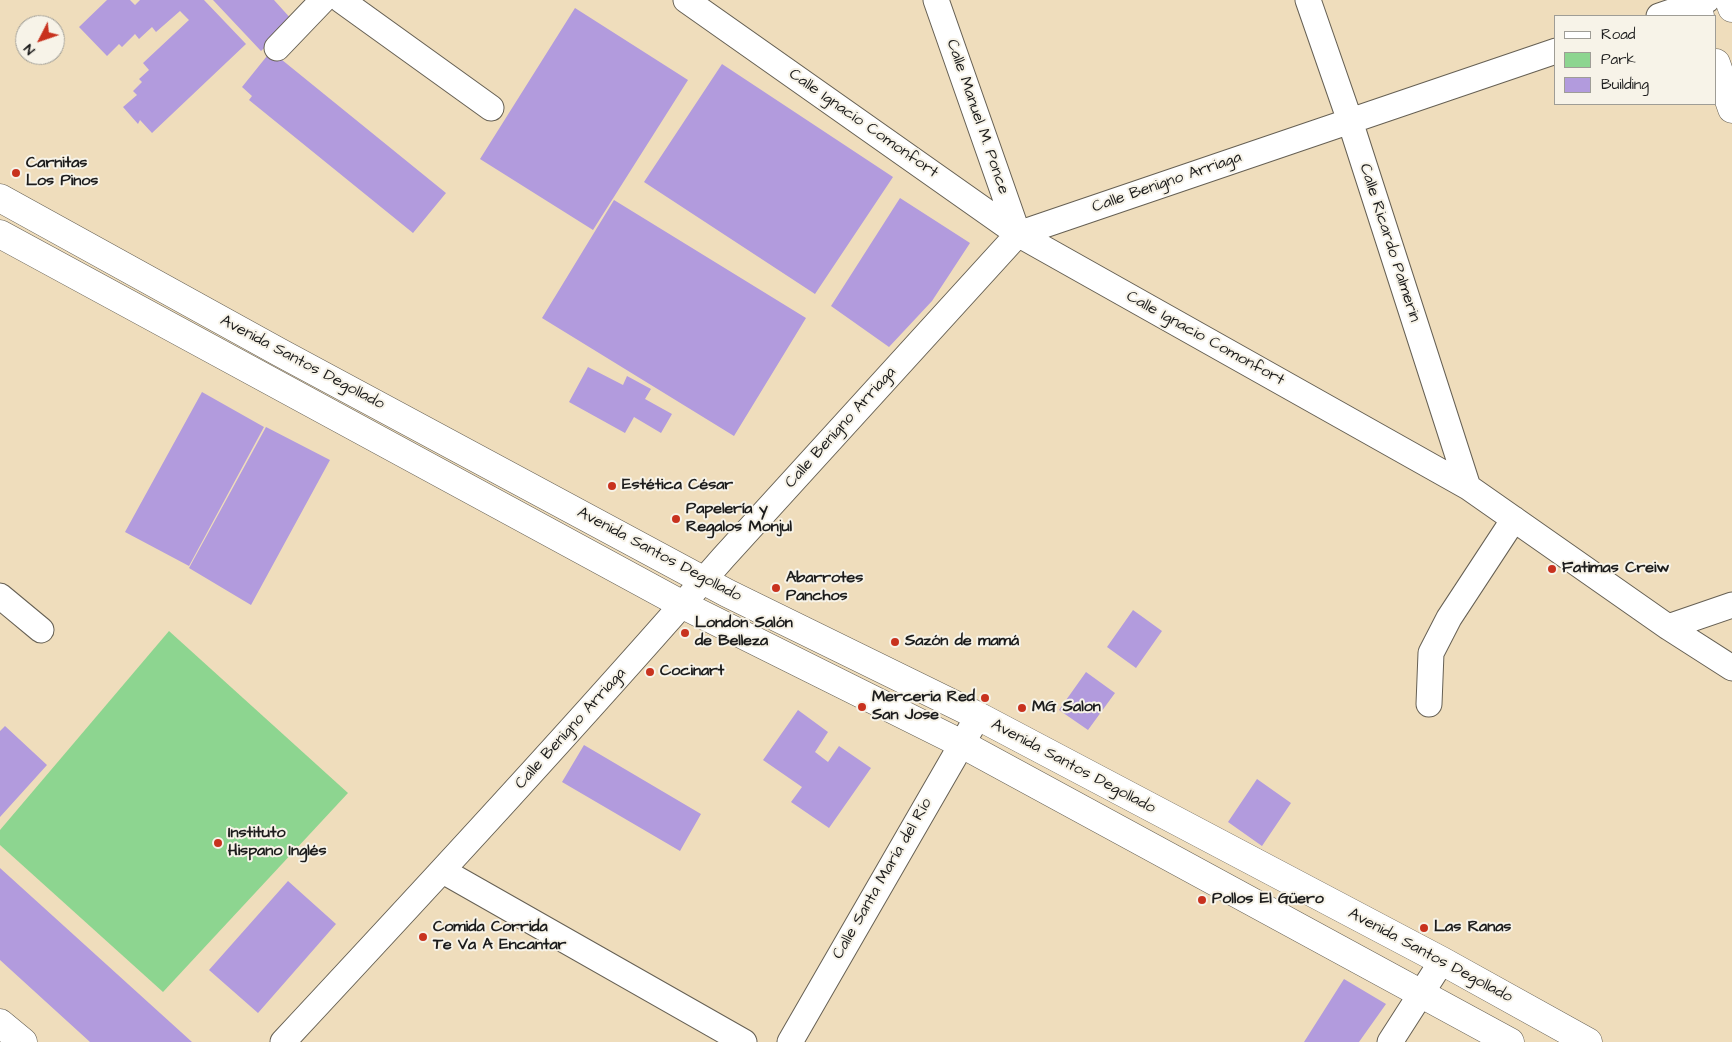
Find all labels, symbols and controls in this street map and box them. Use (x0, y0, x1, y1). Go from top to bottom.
north arrow (15, 15, 65, 65)
legend (1554, 15, 1717, 105)
text: Road (1601, 24, 1635, 45)
street label: Calle Manuel M. Ponce (941, 37, 1013, 197)
text: N (19, 39, 40, 59)
text: Park (1601, 49, 1636, 70)
street label: Calle Ignacio Comonfort (785, 65, 941, 183)
text: Building (1601, 74, 1649, 95)
street label: Calle Benigno Arriaga (1090, 148, 1244, 218)
place label: Carnitas Los Pinos (26, 154, 98, 192)
street label: Calle Ricardo Palmerin (1354, 161, 1424, 325)
marker: Carnitas Los Pinos (10, 167, 22, 179)
street label: Calle Ignacio Comonfort (1123, 287, 1287, 391)
street label: Avenida Santos Degollado (217, 311, 387, 415)
street label: Calle Benigno Arriaga (781, 363, 901, 493)
place label: Estética César (622, 476, 733, 496)
marker: Estética César (606, 480, 618, 492)
place label: Papelería y Regalos Monjul (686, 500, 792, 538)
street label: Avenida Santos Degollado (574, 503, 744, 607)
marker: Papelería y Regalos Monjul (670, 513, 682, 525)
place label: Fatimas Creiw (1562, 559, 1669, 579)
marker: Fatimas Creiw (1546, 563, 1558, 575)
place label: Abarrotes Panchos (786, 569, 863, 607)
marker: Abarrotes Panchos (770, 582, 782, 594)
place label: London Salón de Belleza (695, 614, 793, 652)
marker: London Salón de Belleza (679, 627, 691, 639)
place label: Sazón de mamá (905, 632, 1019, 652)
marker: Sazón de mamá (889, 636, 901, 648)
place label: Cocinart (660, 662, 724, 682)
street label: Calle Benigno Arriaga (511, 664, 631, 794)
marker: Cocinart (644, 666, 656, 678)
place label: Merceria San Jose (872, 688, 941, 726)
place label: Red (947, 688, 975, 708)
marker: Red (979, 692, 991, 704)
place label: MG Salon (1032, 698, 1101, 718)
marker: Merceria San Jose (856, 701, 868, 713)
marker: MG Salon (1016, 702, 1028, 714)
street label: Avenida Santos Degollado (988, 715, 1158, 819)
street label: Calle Santa María del Río (829, 795, 937, 963)
place label: Instituto Hispano Inglés (228, 824, 326, 862)
marker: Instituto Hispano Inglés (212, 837, 224, 849)
place label: Pollos El Güero (1212, 890, 1324, 910)
marker: Pollos El Güero (1196, 894, 1208, 906)
street label: Avenida Santos Degollado (1345, 904, 1515, 1008)
place label: Comida Corrida Te Va A Encantar (433, 918, 566, 956)
place label: Las Ranas (1434, 918, 1511, 938)
marker: Las Ranas (1418, 922, 1430, 934)
marker: Comida Corrida Te Va A Encantar (417, 931, 429, 943)

